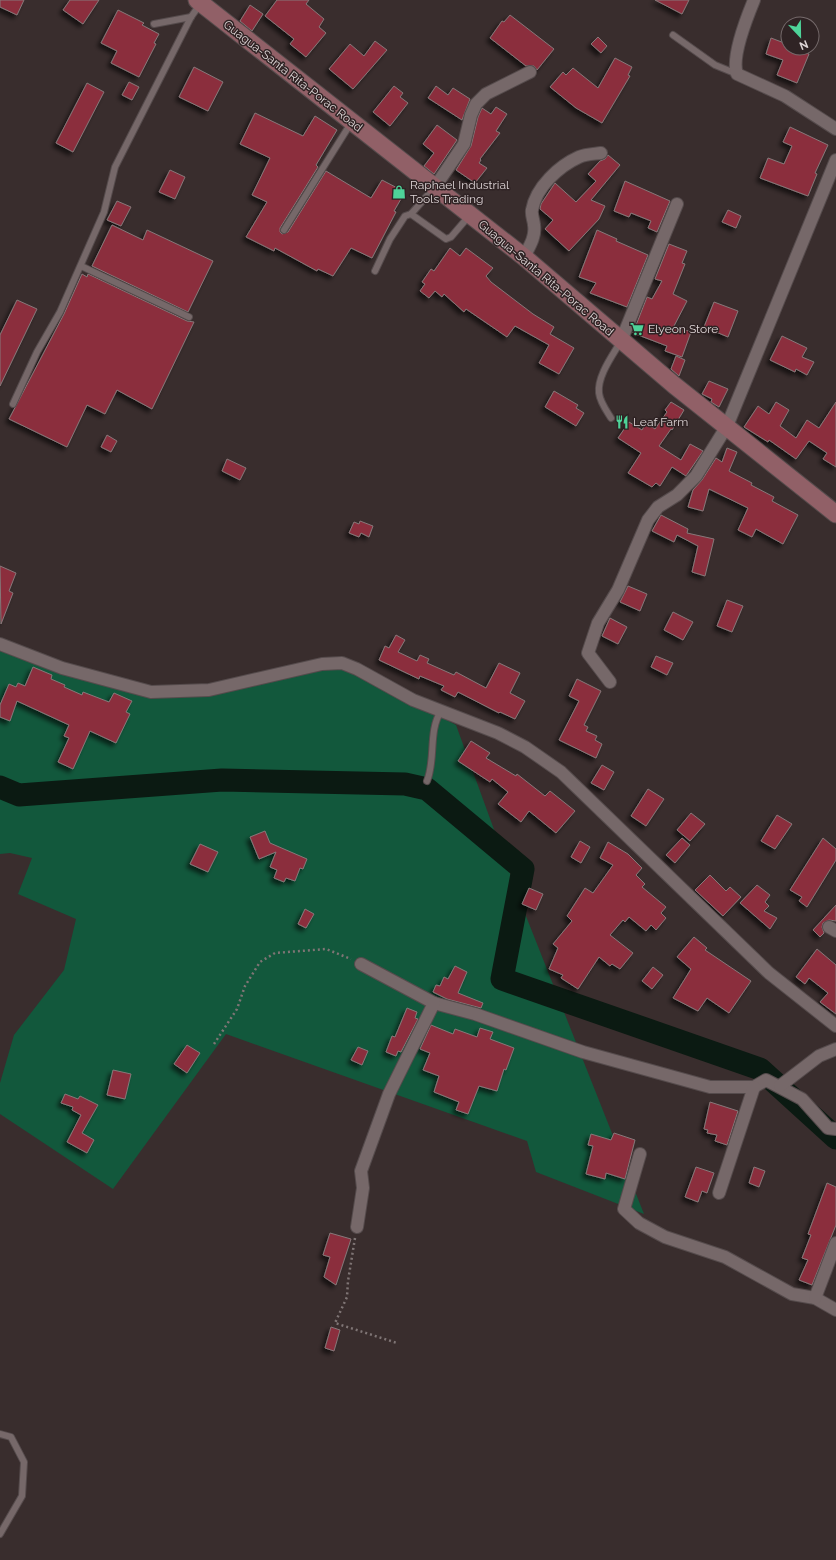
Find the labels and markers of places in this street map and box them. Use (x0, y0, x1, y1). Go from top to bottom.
place label: Raphael Industrial Tools Trading (410, 178, 510, 206)
shop icon: Raphael Industrial Tools Trading (391, 184, 407, 200)
supermarket icon: Elyeon Store (629, 321, 645, 337)
place label: Elyeon Store (648, 322, 718, 336)
restaurant icon: Leaf Farm (614, 414, 630, 430)
place label: Leaf Farm (633, 415, 688, 429)

